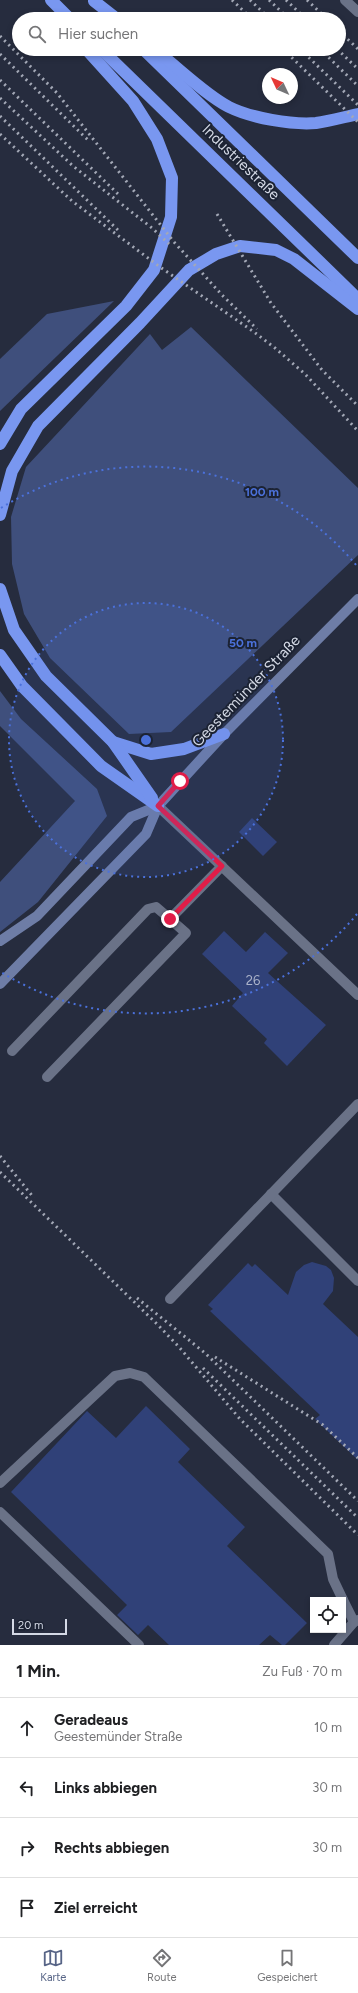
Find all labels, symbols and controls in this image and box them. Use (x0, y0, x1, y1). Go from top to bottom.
search box (12, 12, 346, 56)
icon: search (26, 23, 48, 45)
text: Hier suchen (58, 25, 138, 43)
north arrow (262, 68, 298, 104)
street label: Industriestraße (198, 120, 284, 204)
text: 100 m (245, 485, 279, 499)
street label: Geestemünder Straße (188, 631, 304, 751)
text: 50 m (229, 636, 257, 650)
centre of rings (139, 733, 153, 747)
route start (171, 772, 189, 790)
route end (161, 910, 179, 928)
house number: 26 (246, 973, 260, 988)
map controls (310, 1597, 346, 1633)
button: locate (310, 1597, 346, 1633)
scale bar (12, 1617, 67, 1636)
text: 20 m (18, 1619, 43, 1632)
text: 1 Min. (16, 1661, 60, 1681)
text: Zu Fuß · 70 m (262, 1664, 342, 1679)
text: Geradeaus (54, 1711, 128, 1729)
icon: ahead (16, 1717, 38, 1739)
text: 10 m (314, 1720, 342, 1735)
text: Geestemünder Straße (54, 1729, 182, 1744)
icon: left (16, 1777, 38, 1799)
text: Links abbiegen (54, 1779, 157, 1797)
text: 30 m (312, 1780, 342, 1795)
icon: right (16, 1837, 38, 1859)
text: Rechts abbiegen (54, 1839, 169, 1857)
text: 30 m (312, 1840, 342, 1855)
icon: arrive (16, 1897, 38, 1919)
text: Ziel erreicht (54, 1899, 138, 1917)
tab: Karte (40, 1947, 66, 1984)
tab: Route (147, 1947, 177, 1984)
tab: Gespeichert (257, 1947, 318, 1984)

